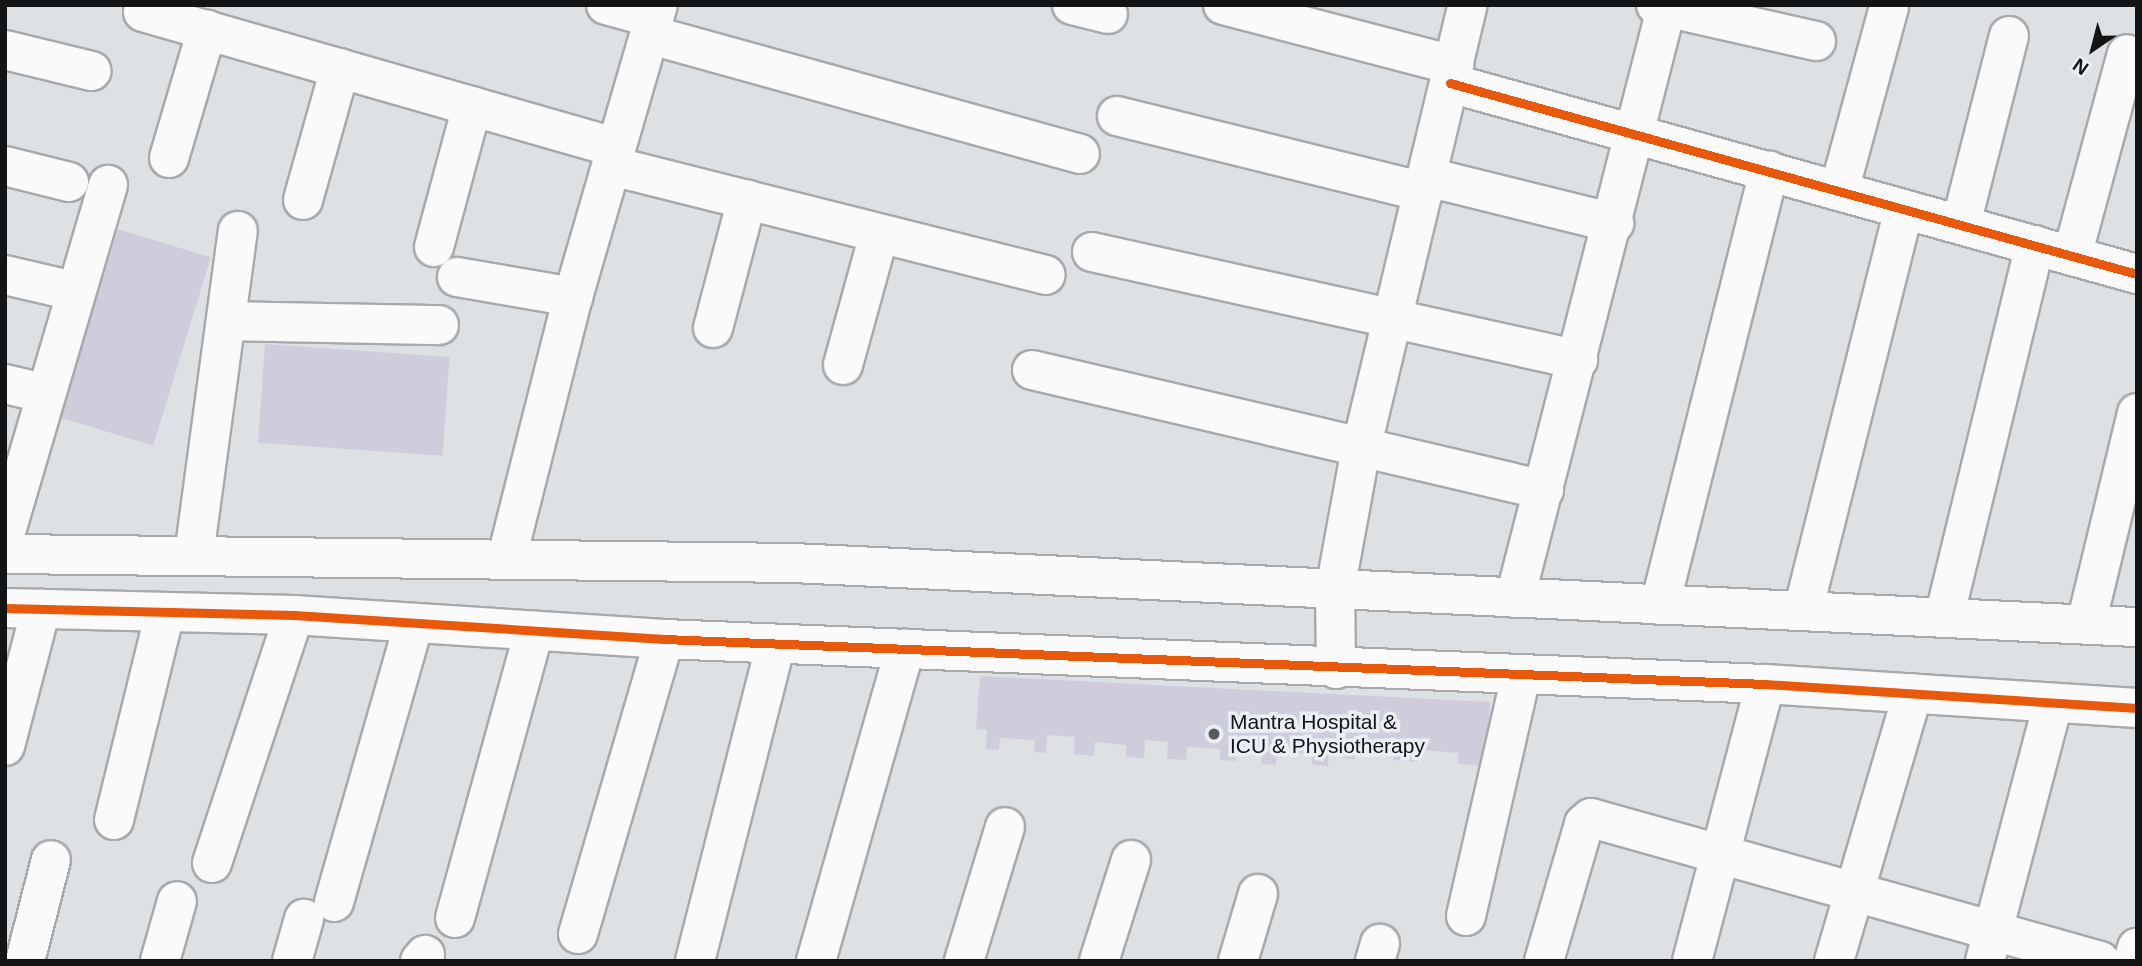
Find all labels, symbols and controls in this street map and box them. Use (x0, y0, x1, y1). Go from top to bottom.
north arrow (2058, 14, 2128, 84)
text: N (2069, 54, 2092, 79)
place label: Mantra Hospital & ICU & Physiotherapy (1230, 709, 1425, 759)
marker: Mantra Hospital & ICU & Physiotherapy (1204, 724, 1224, 744)

